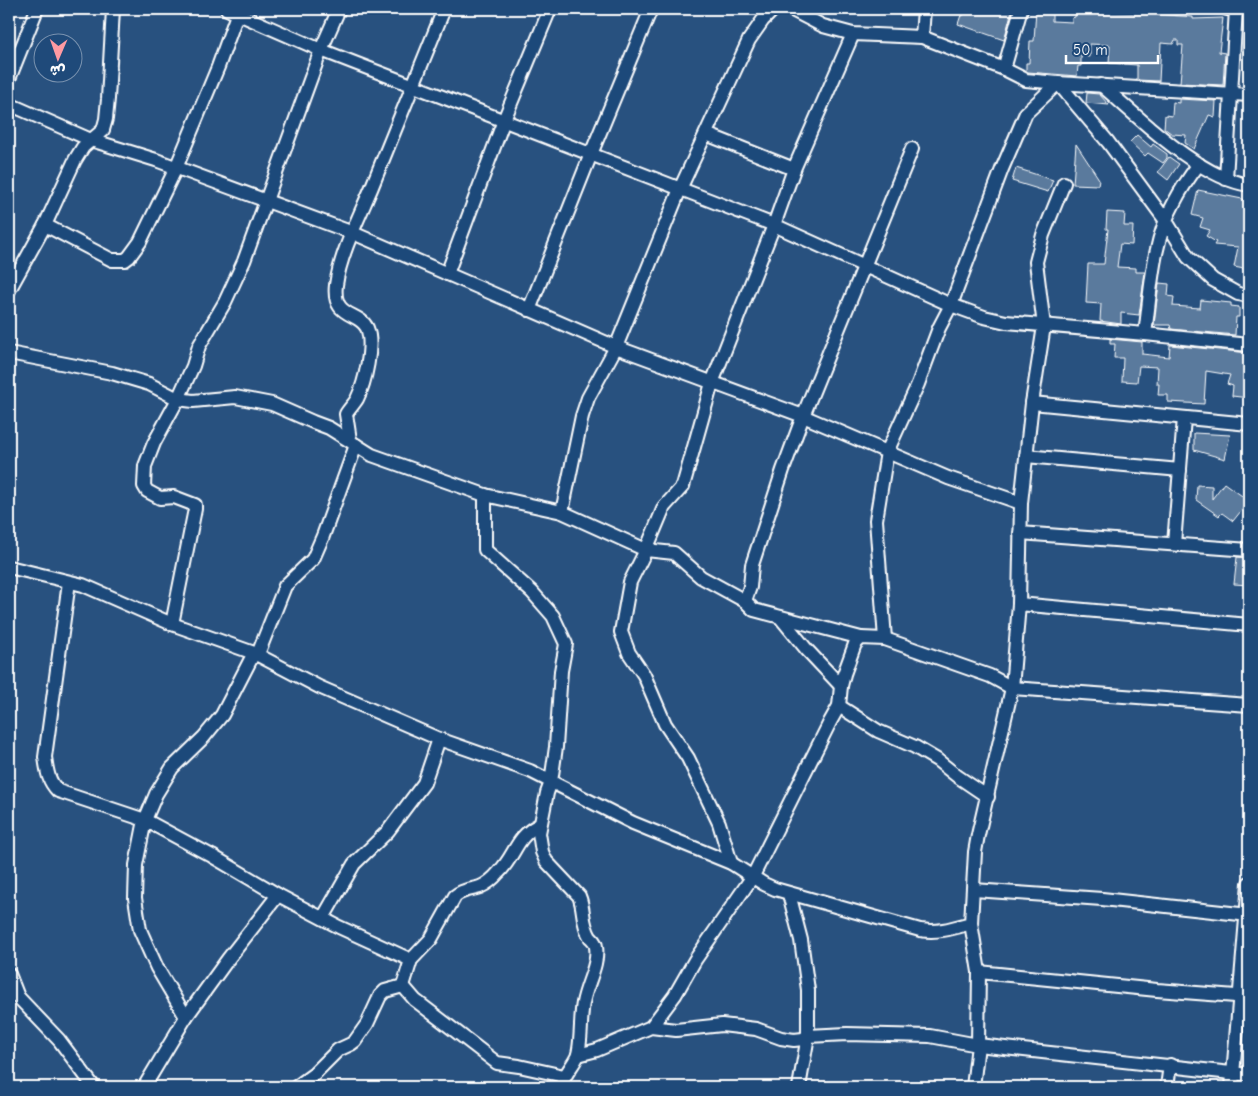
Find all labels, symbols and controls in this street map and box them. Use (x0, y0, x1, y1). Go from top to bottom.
north arrow (32, 32, 82, 82)
scale bar (1066, 32, 1158, 64)
text: 50 m (1073, 41, 1108, 59)
text: ش (50, 62, 66, 79)

